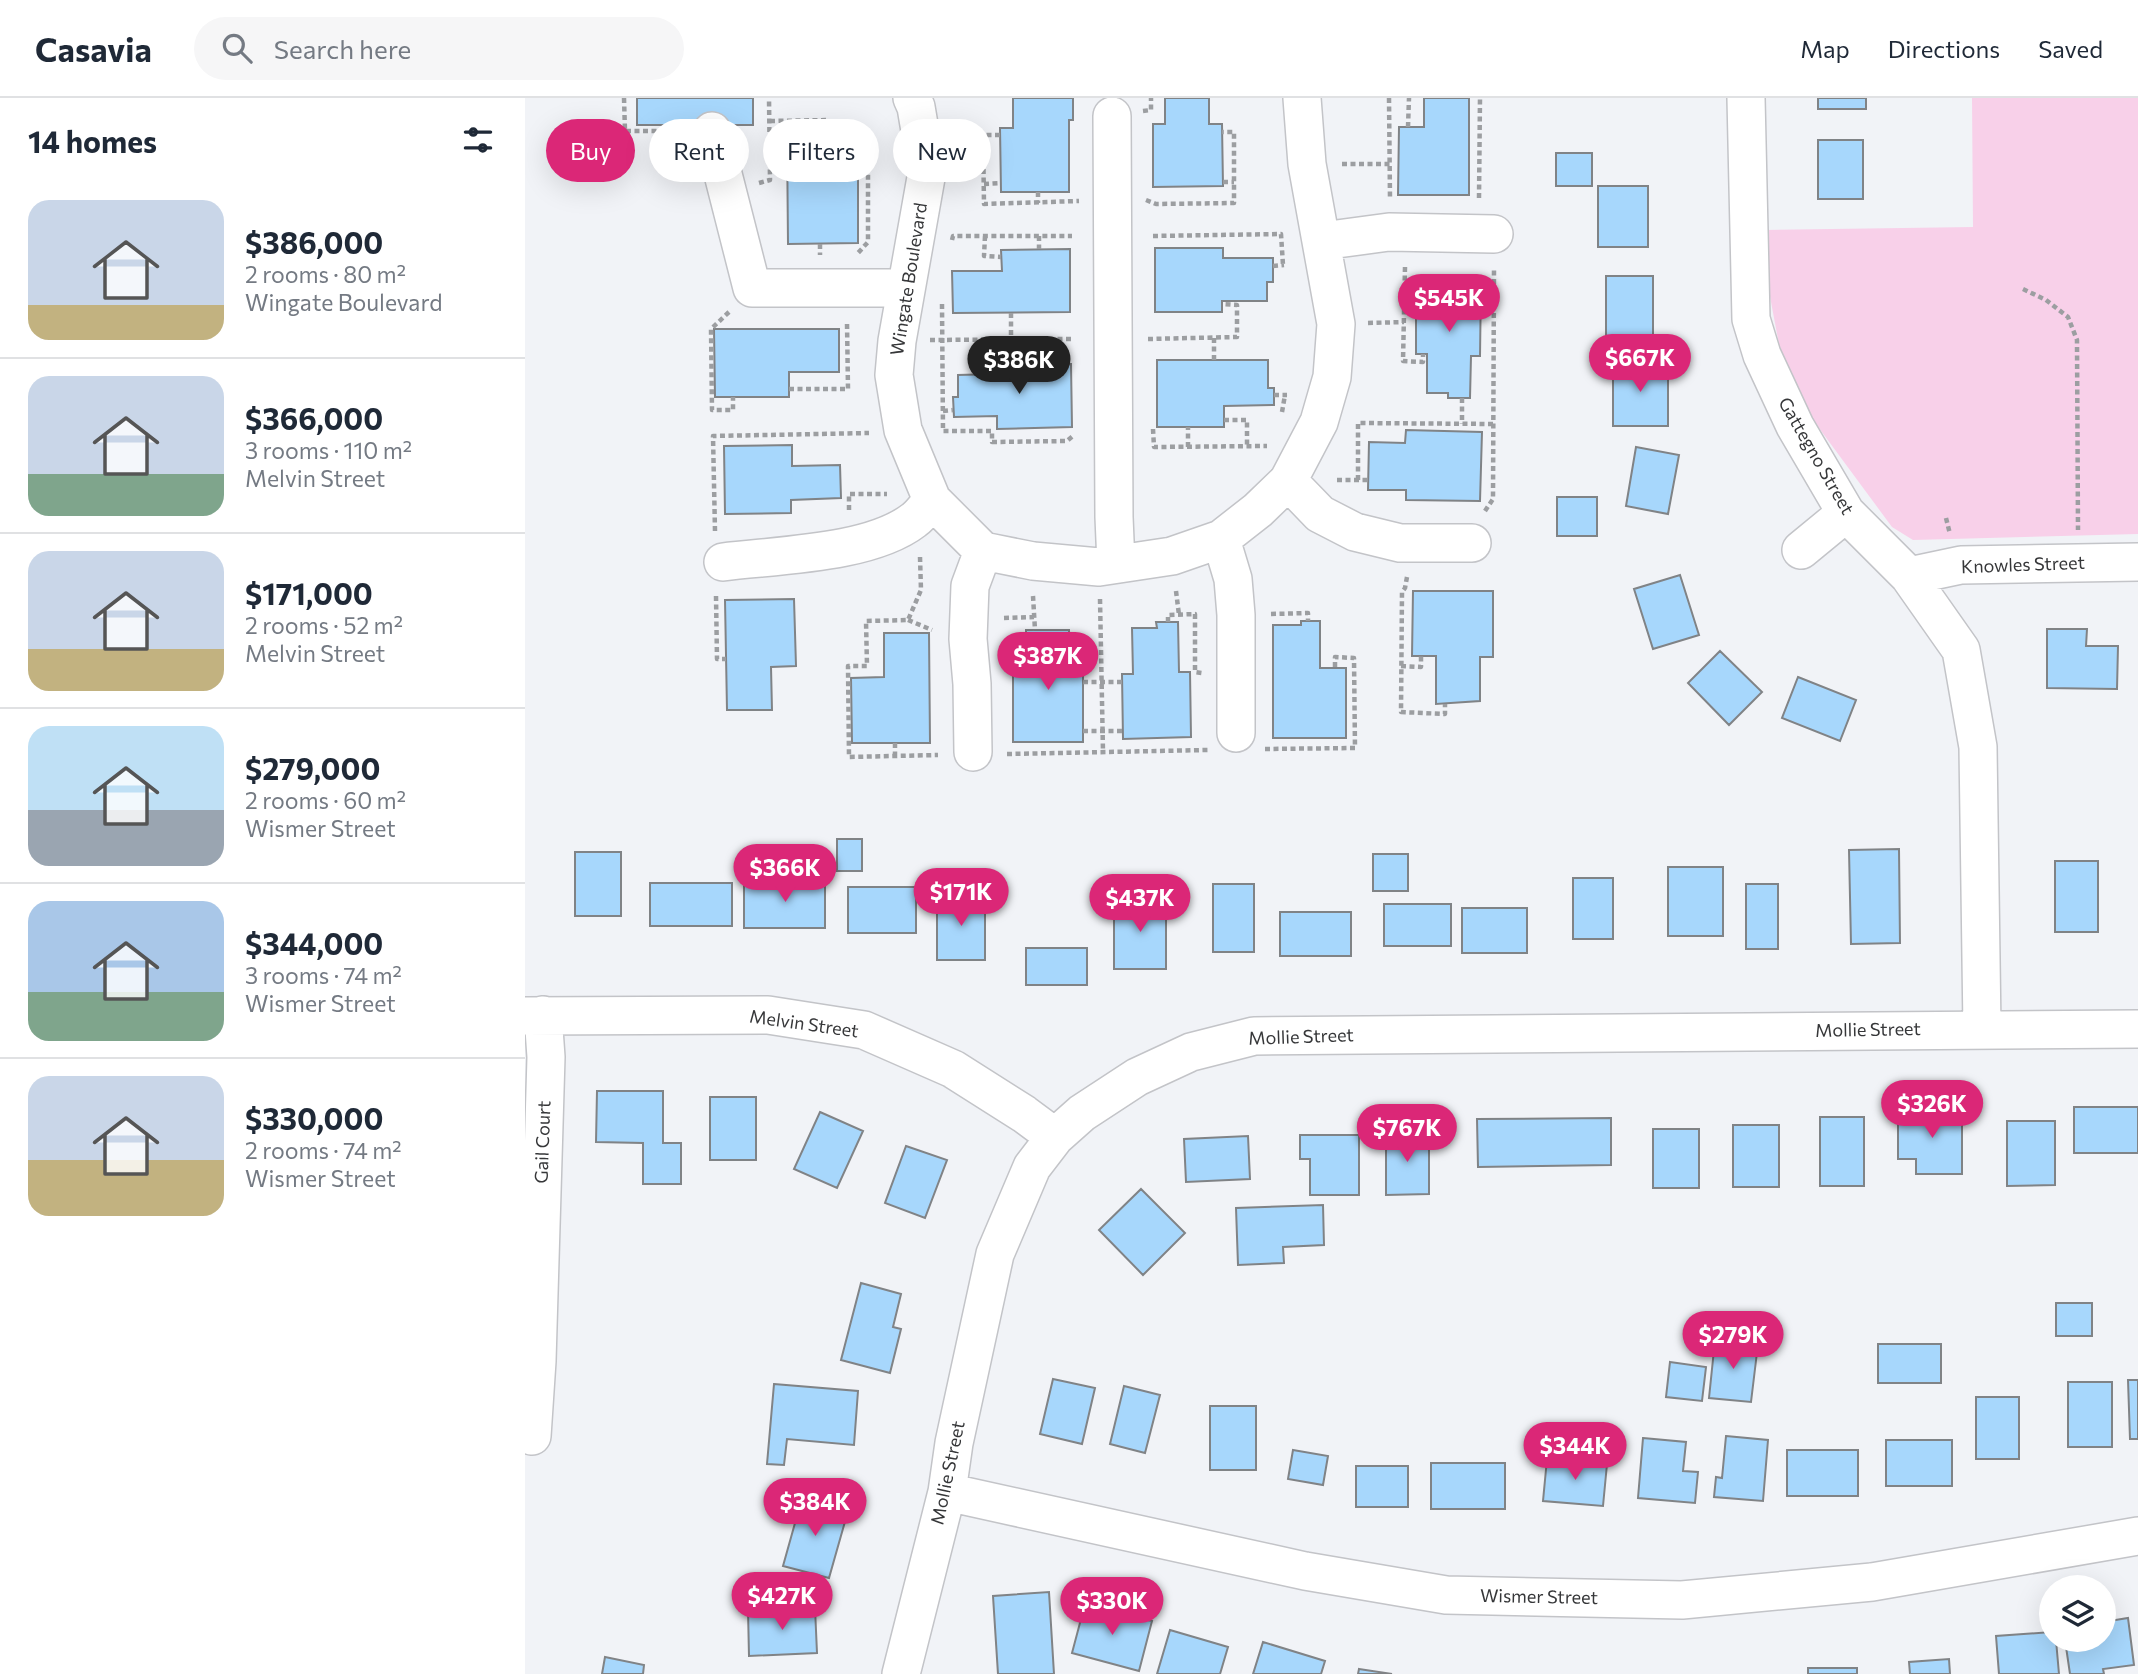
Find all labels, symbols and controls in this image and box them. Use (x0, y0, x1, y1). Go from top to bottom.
search box (194, 17, 684, 80)
text: Casavia (35, 28, 152, 69)
icon: search (218, 29, 256, 67)
text: Search here (274, 33, 411, 64)
text: Map (1800, 34, 1850, 63)
text: Directions (1888, 34, 2000, 63)
text: Saved (2038, 34, 2103, 63)
chip: Buy (546, 119, 635, 182)
chip: Rent (649, 119, 749, 182)
chip: Filters (763, 119, 879, 182)
chip: New (893, 119, 991, 182)
icon: filters (459, 121, 497, 159)
text: 14 homes (28, 122, 157, 159)
street label: Wingate Boulevard (885, 201, 931, 357)
text: $386,000 (245, 223, 383, 260)
icon: home (84, 228, 168, 312)
text: 2 rooms · 80 m² (245, 260, 406, 288)
pin: $545K (1400, 274, 1498, 334)
text: $545K (1414, 283, 1484, 311)
text: Wingate Boulevard (245, 288, 442, 316)
pin: $667K (1591, 334, 1689, 394)
pin: $386K (970, 336, 1068, 396)
text: $667K (1605, 343, 1675, 371)
text: $386K (983, 345, 1055, 373)
street label: Gattegno Street (1774, 393, 1859, 518)
text: $366,000 (245, 399, 383, 436)
icon: home (84, 404, 168, 488)
text: 3 rooms · 110 m² (245, 436, 412, 464)
text: Melvin Street (245, 464, 385, 492)
street label: Knowles Street (1961, 551, 2085, 577)
text: $171,000 (245, 574, 373, 611)
icon: home (84, 579, 168, 663)
text: 2 rooms · 52 m² (245, 611, 403, 639)
pin: $387K (999, 632, 1097, 692)
text: Melvin Street (245, 639, 385, 667)
text: $387K (1013, 641, 1083, 669)
text: $279,000 (245, 749, 380, 786)
icon: home (84, 754, 168, 838)
text: 2 rooms · 60 m² (245, 786, 406, 814)
text: Wismer Street (245, 814, 396, 842)
pin: $366K (736, 844, 834, 904)
text: $366K (749, 853, 821, 881)
pin: $171K (912, 868, 1010, 928)
pin: $437K (1091, 874, 1189, 934)
text: $171K (930, 877, 992, 905)
text: $437K (1105, 883, 1175, 911)
text: $344,000 (245, 924, 383, 961)
icon: home (84, 929, 168, 1013)
text: 3 rooms · 74 m² (245, 961, 402, 989)
text: Wismer Street (245, 989, 396, 1017)
street label: Melvin Street (748, 1004, 860, 1042)
street label: Mollie Street (1815, 1017, 1921, 1041)
street label: Mollie Street (1248, 1023, 1354, 1049)
pin: $326K (1883, 1080, 1981, 1140)
text: $326K (1897, 1089, 1967, 1117)
text: $330,000 (245, 1099, 383, 1136)
street label: Gail Court (530, 1100, 554, 1184)
icon: home (84, 1104, 168, 1188)
pin: $767K (1358, 1104, 1456, 1164)
text: $767K (1373, 1113, 1441, 1141)
text: 2 rooms · 74 m² (245, 1136, 401, 1164)
text: Wismer Street (245, 1164, 396, 1192)
pin: $279K (1684, 1312, 1782, 1371)
text: $279K (1699, 1320, 1767, 1348)
street label: Mollie Street (925, 1419, 969, 1527)
pin: $344K (1526, 1422, 1624, 1482)
text: $344K (1540, 1431, 1610, 1459)
pin: $384K (766, 1478, 864, 1538)
text: $384K (779, 1487, 851, 1515)
pin: $427K (733, 1572, 831, 1632)
map controls (2039, 1575, 2116, 1652)
button: layers (2039, 1575, 2116, 1652)
pin: $330K (1063, 1578, 1161, 1637)
text: $427K (748, 1581, 816, 1609)
street label: Wismer Street (1480, 1584, 1598, 1608)
text: $330K (1076, 1586, 1148, 1614)

